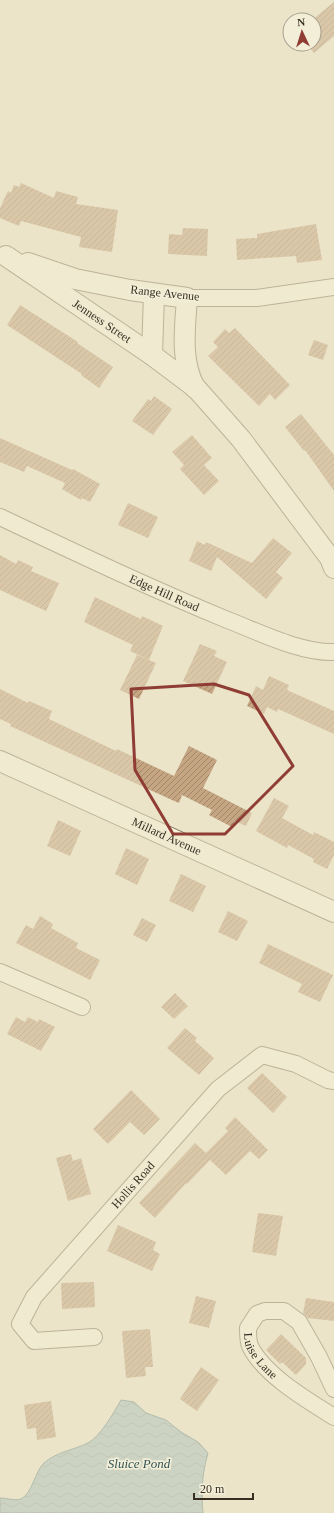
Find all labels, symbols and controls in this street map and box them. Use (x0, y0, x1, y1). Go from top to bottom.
north arrow (282, 12, 322, 52)
text: N (297, 16, 306, 28)
street label: Range Avenue (130, 282, 200, 304)
street label: Jenness Street (70, 296, 134, 346)
street label: Edge Hill Road (127, 571, 201, 614)
street label: Millard Avenue (130, 815, 204, 858)
street label: Hollis Road (109, 1159, 157, 1211)
street label: Luise Lane (241, 1332, 280, 1382)
water label: Sluice Pond (108, 1456, 171, 1471)
scale bar (194, 1475, 253, 1501)
text: 20 m (200, 1482, 225, 1496)

